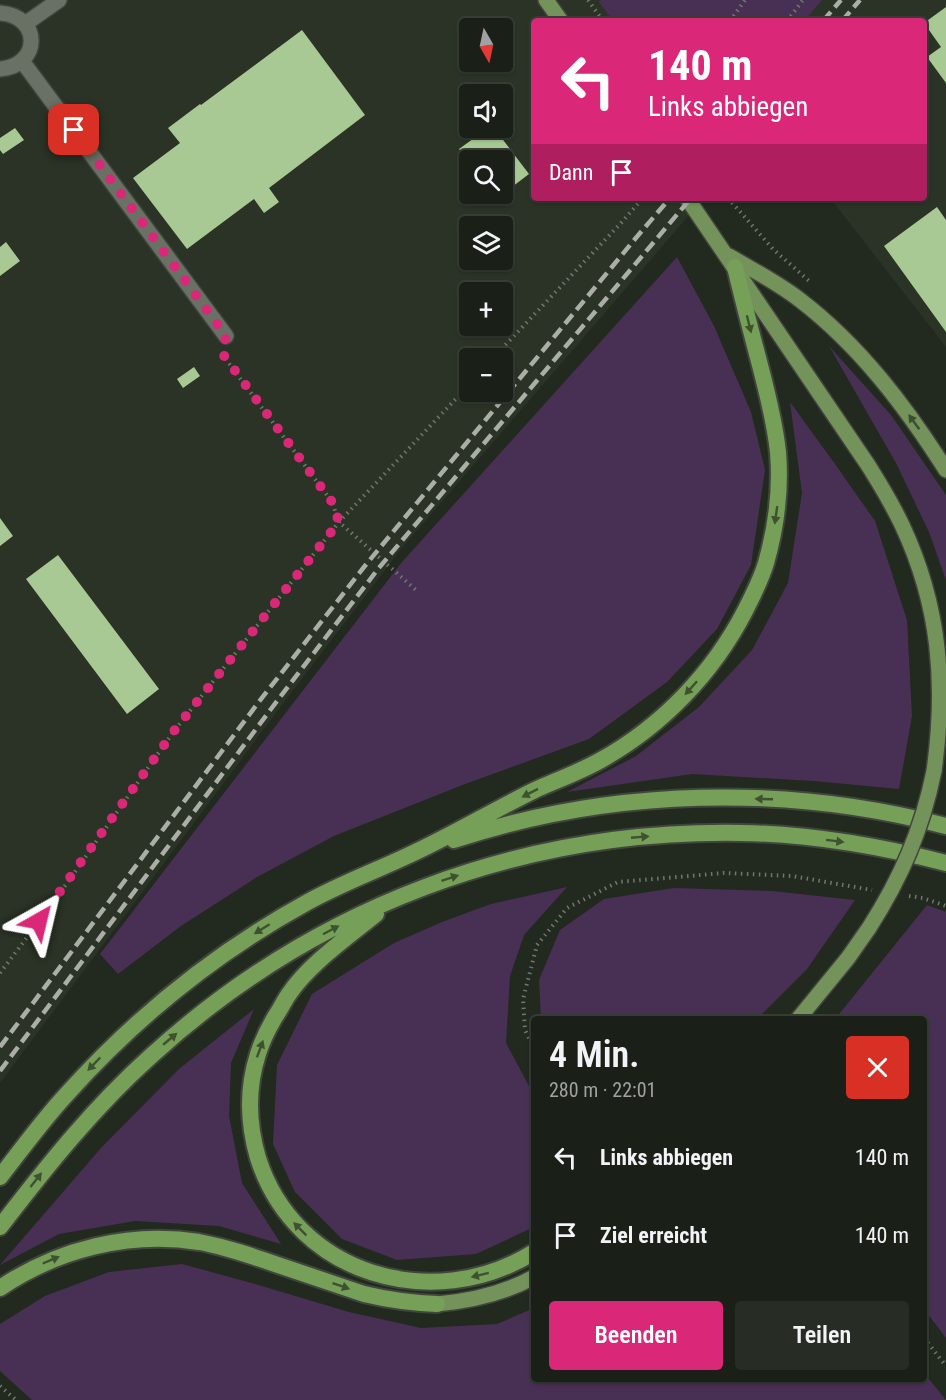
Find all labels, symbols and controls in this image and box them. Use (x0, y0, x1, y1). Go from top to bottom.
north arrow (459, 18, 513, 72)
map controls (459, 18, 513, 402)
text: 140 m (648, 41, 753, 90)
icon: left (549, 42, 627, 120)
button: sound (459, 84, 513, 138)
text: Links abbiegen (648, 91, 808, 123)
pin (48, 104, 99, 155)
icon: arrive (57, 113, 90, 146)
button: search (459, 150, 513, 204)
icon: arrive (605, 156, 638, 189)
text: Dann (549, 160, 593, 185)
button: layers (459, 216, 513, 270)
button: + (459, 282, 513, 336)
one-way arrow (745, 315, 755, 333)
button: − (459, 348, 513, 402)
one-way arrow (908, 414, 920, 430)
one-way arrow (771, 506, 780, 525)
one-way arrow (684, 680, 698, 695)
one-way arrow (521, 789, 538, 798)
one-way arrow (754, 794, 773, 803)
one-way arrow (631, 832, 650, 842)
one-way arrow (825, 836, 844, 846)
one-way arrow (441, 873, 459, 882)
position arrow (7, 889, 71, 953)
one-way arrow (254, 924, 270, 935)
one-way arrow (322, 925, 339, 935)
one-way arrow (162, 1033, 178, 1046)
text: 4 Min. (549, 1034, 639, 1076)
button: close (846, 1036, 909, 1099)
one-way arrow (256, 1039, 266, 1057)
one-way arrow (88, 1057, 102, 1071)
text: 280 m · 22:01 (549, 1078, 656, 1102)
icon: left (549, 1141, 582, 1174)
text: Links abbiegen (600, 1145, 733, 1170)
text: 140 m (855, 1145, 909, 1170)
one-way arrow (29, 1173, 41, 1188)
icon: arrive (549, 1219, 582, 1252)
one-way arrow (294, 1222, 308, 1236)
text: Ziel erreicht (600, 1223, 707, 1248)
text: 140 m (855, 1223, 909, 1248)
one-way arrow (43, 1255, 61, 1265)
one-way arrow (471, 1270, 490, 1280)
one-way arrow (332, 1282, 350, 1292)
button: Beenden (549, 1301, 723, 1370)
button: Teilen (735, 1301, 909, 1370)

